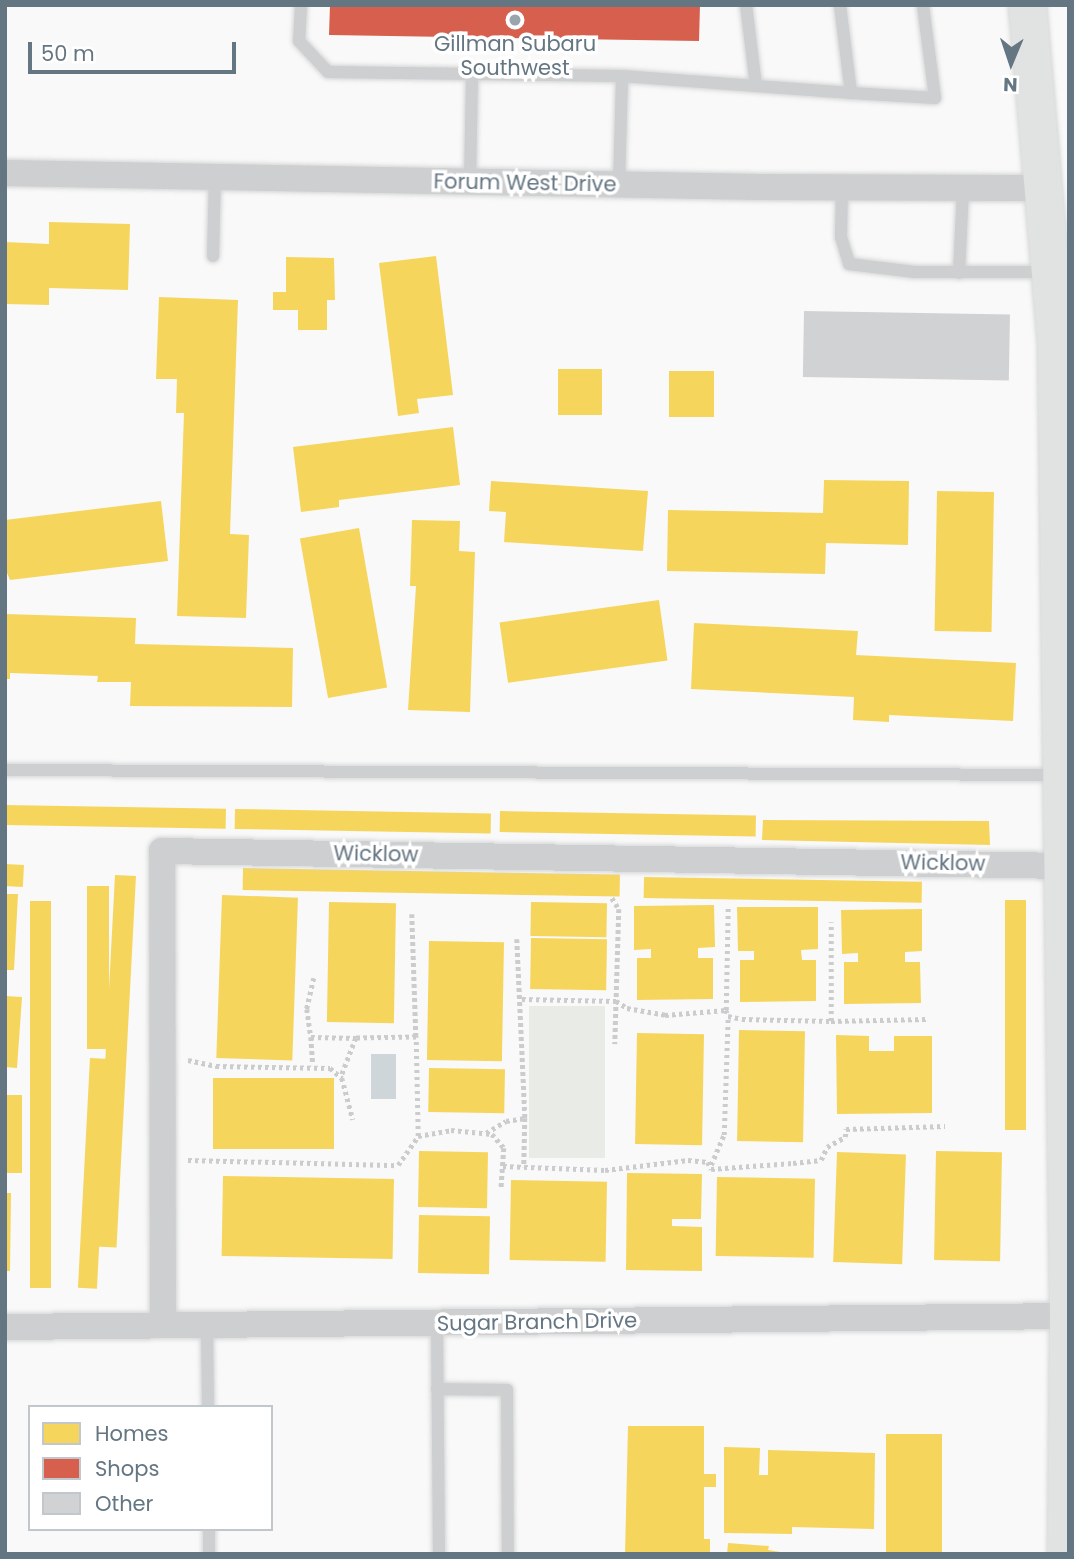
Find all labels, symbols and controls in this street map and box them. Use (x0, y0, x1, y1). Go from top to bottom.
marker: Gillman Subaru Southwest (507, 12, 523, 28)
scale bar (32, 28, 240, 72)
north arrow (976, 28, 1046, 98)
place label: Gillman Subaru Southwest (434, 31, 596, 81)
text: 50 m (41, 39, 95, 68)
text: N (1003, 71, 1018, 98)
street label: Forum West Drive (433, 169, 617, 197)
street label: Wicklow (333, 841, 419, 867)
street label: Wicklow (900, 850, 986, 876)
street label: Sugar Branch Drive (437, 1308, 637, 1336)
legend (28, 1405, 273, 1531)
text: Homes (95, 1419, 169, 1448)
text: Shops (95, 1454, 159, 1483)
text: Other (95, 1489, 153, 1518)

